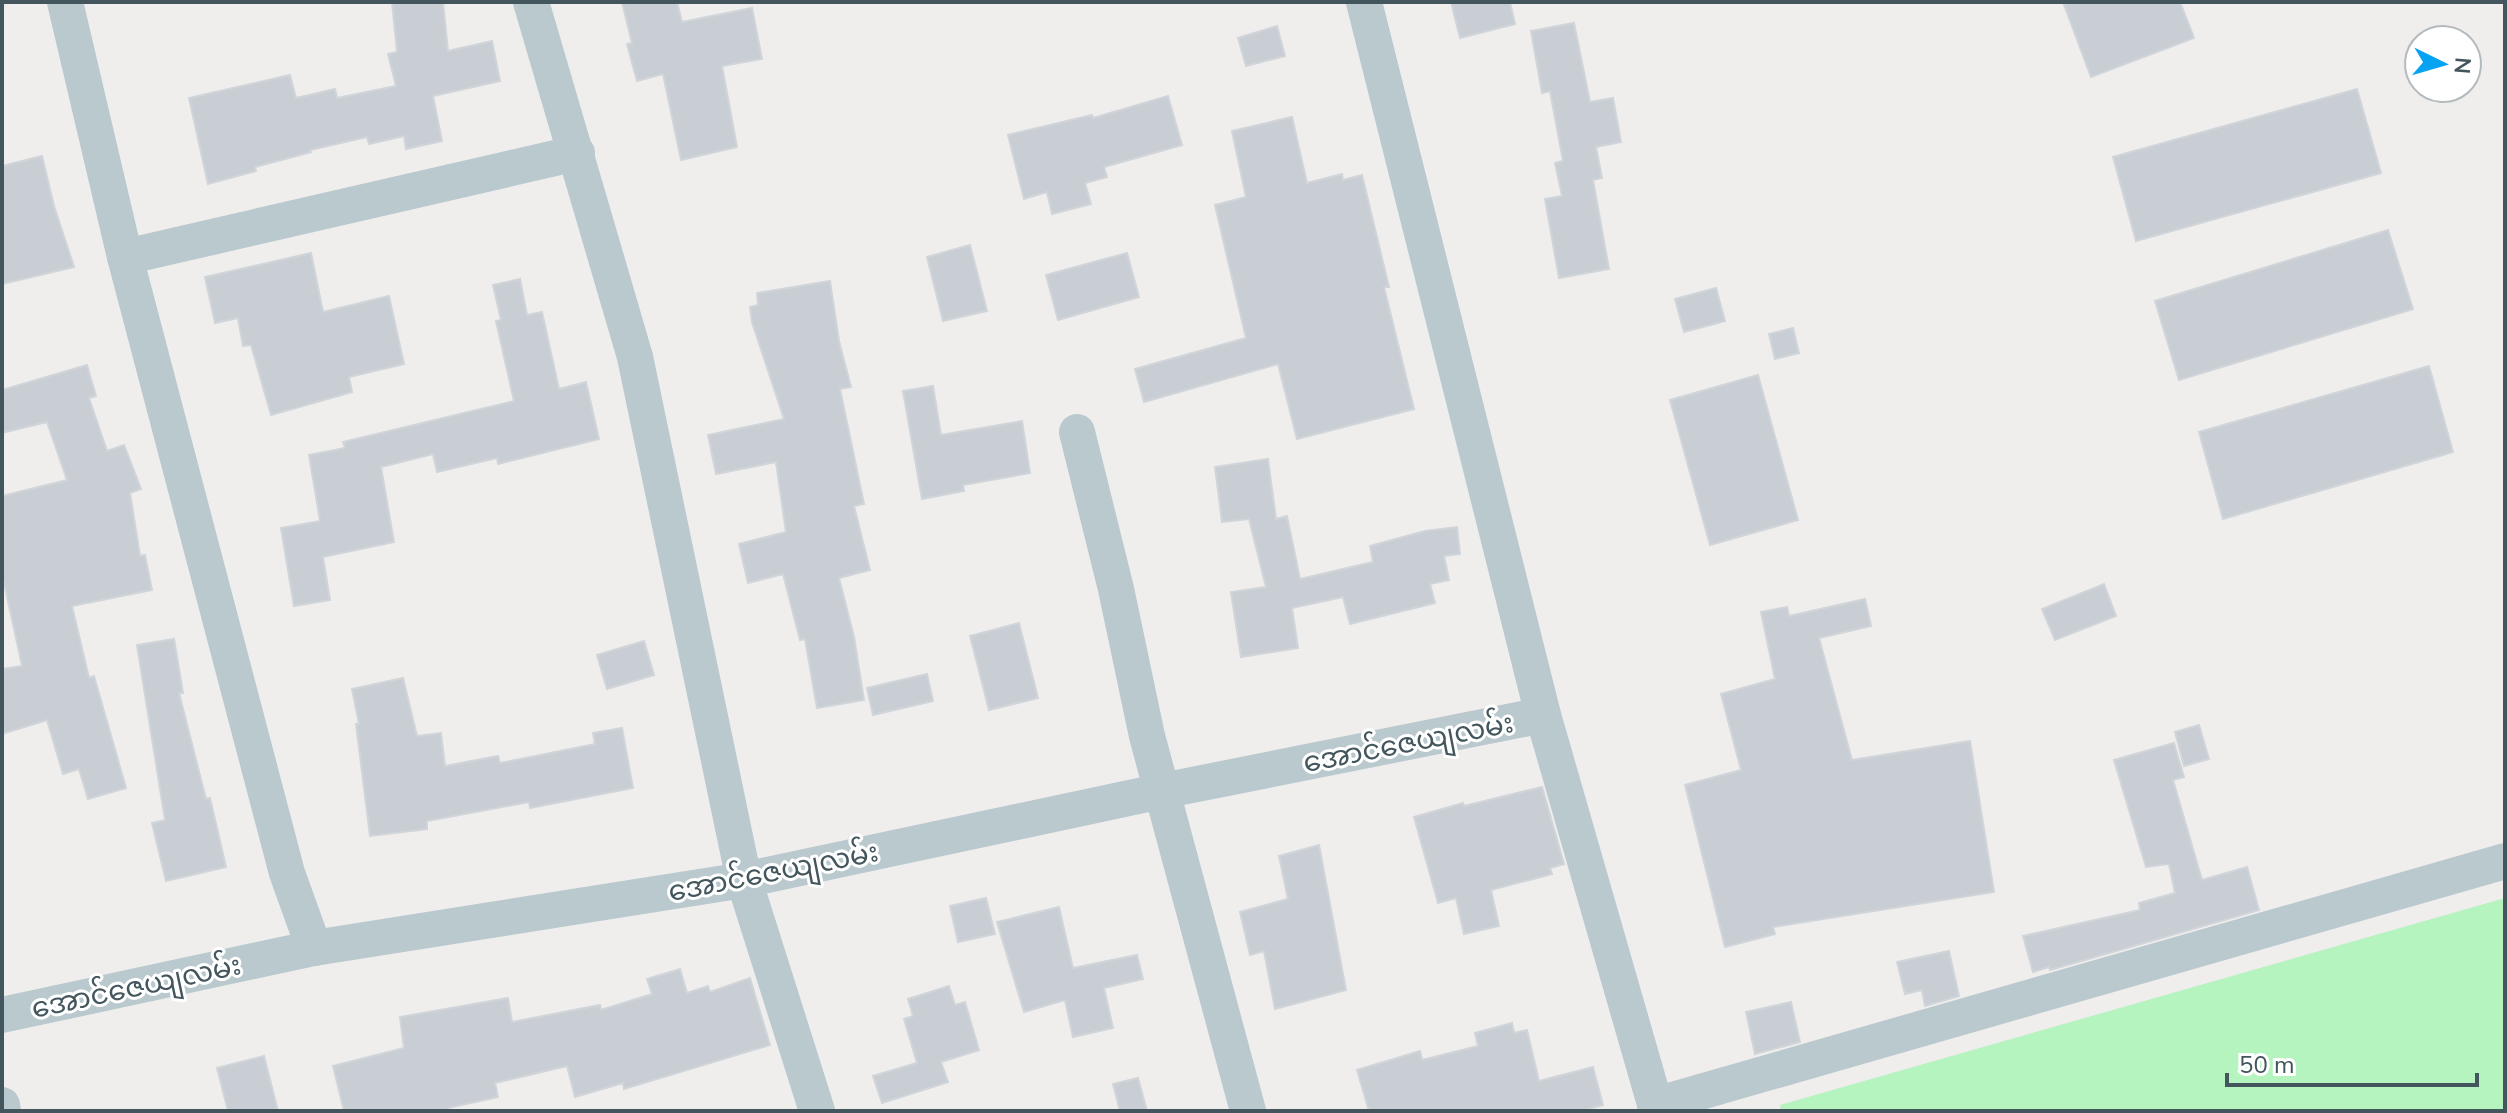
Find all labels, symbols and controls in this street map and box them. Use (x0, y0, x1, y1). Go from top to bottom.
north arrow (2403, 24, 2483, 104)
text: N (2446, 56, 2478, 75)
street label: အောင်ဇေယျလမ်း (1300, 704, 1517, 785)
street label: အောင်ဇေယျလမ်း (665, 833, 882, 914)
street label: အောင်ဇေယျလမ်း (28, 946, 245, 1031)
scale bar (2227, 1037, 2477, 1087)
text: 50 m (2239, 1049, 2295, 1081)

